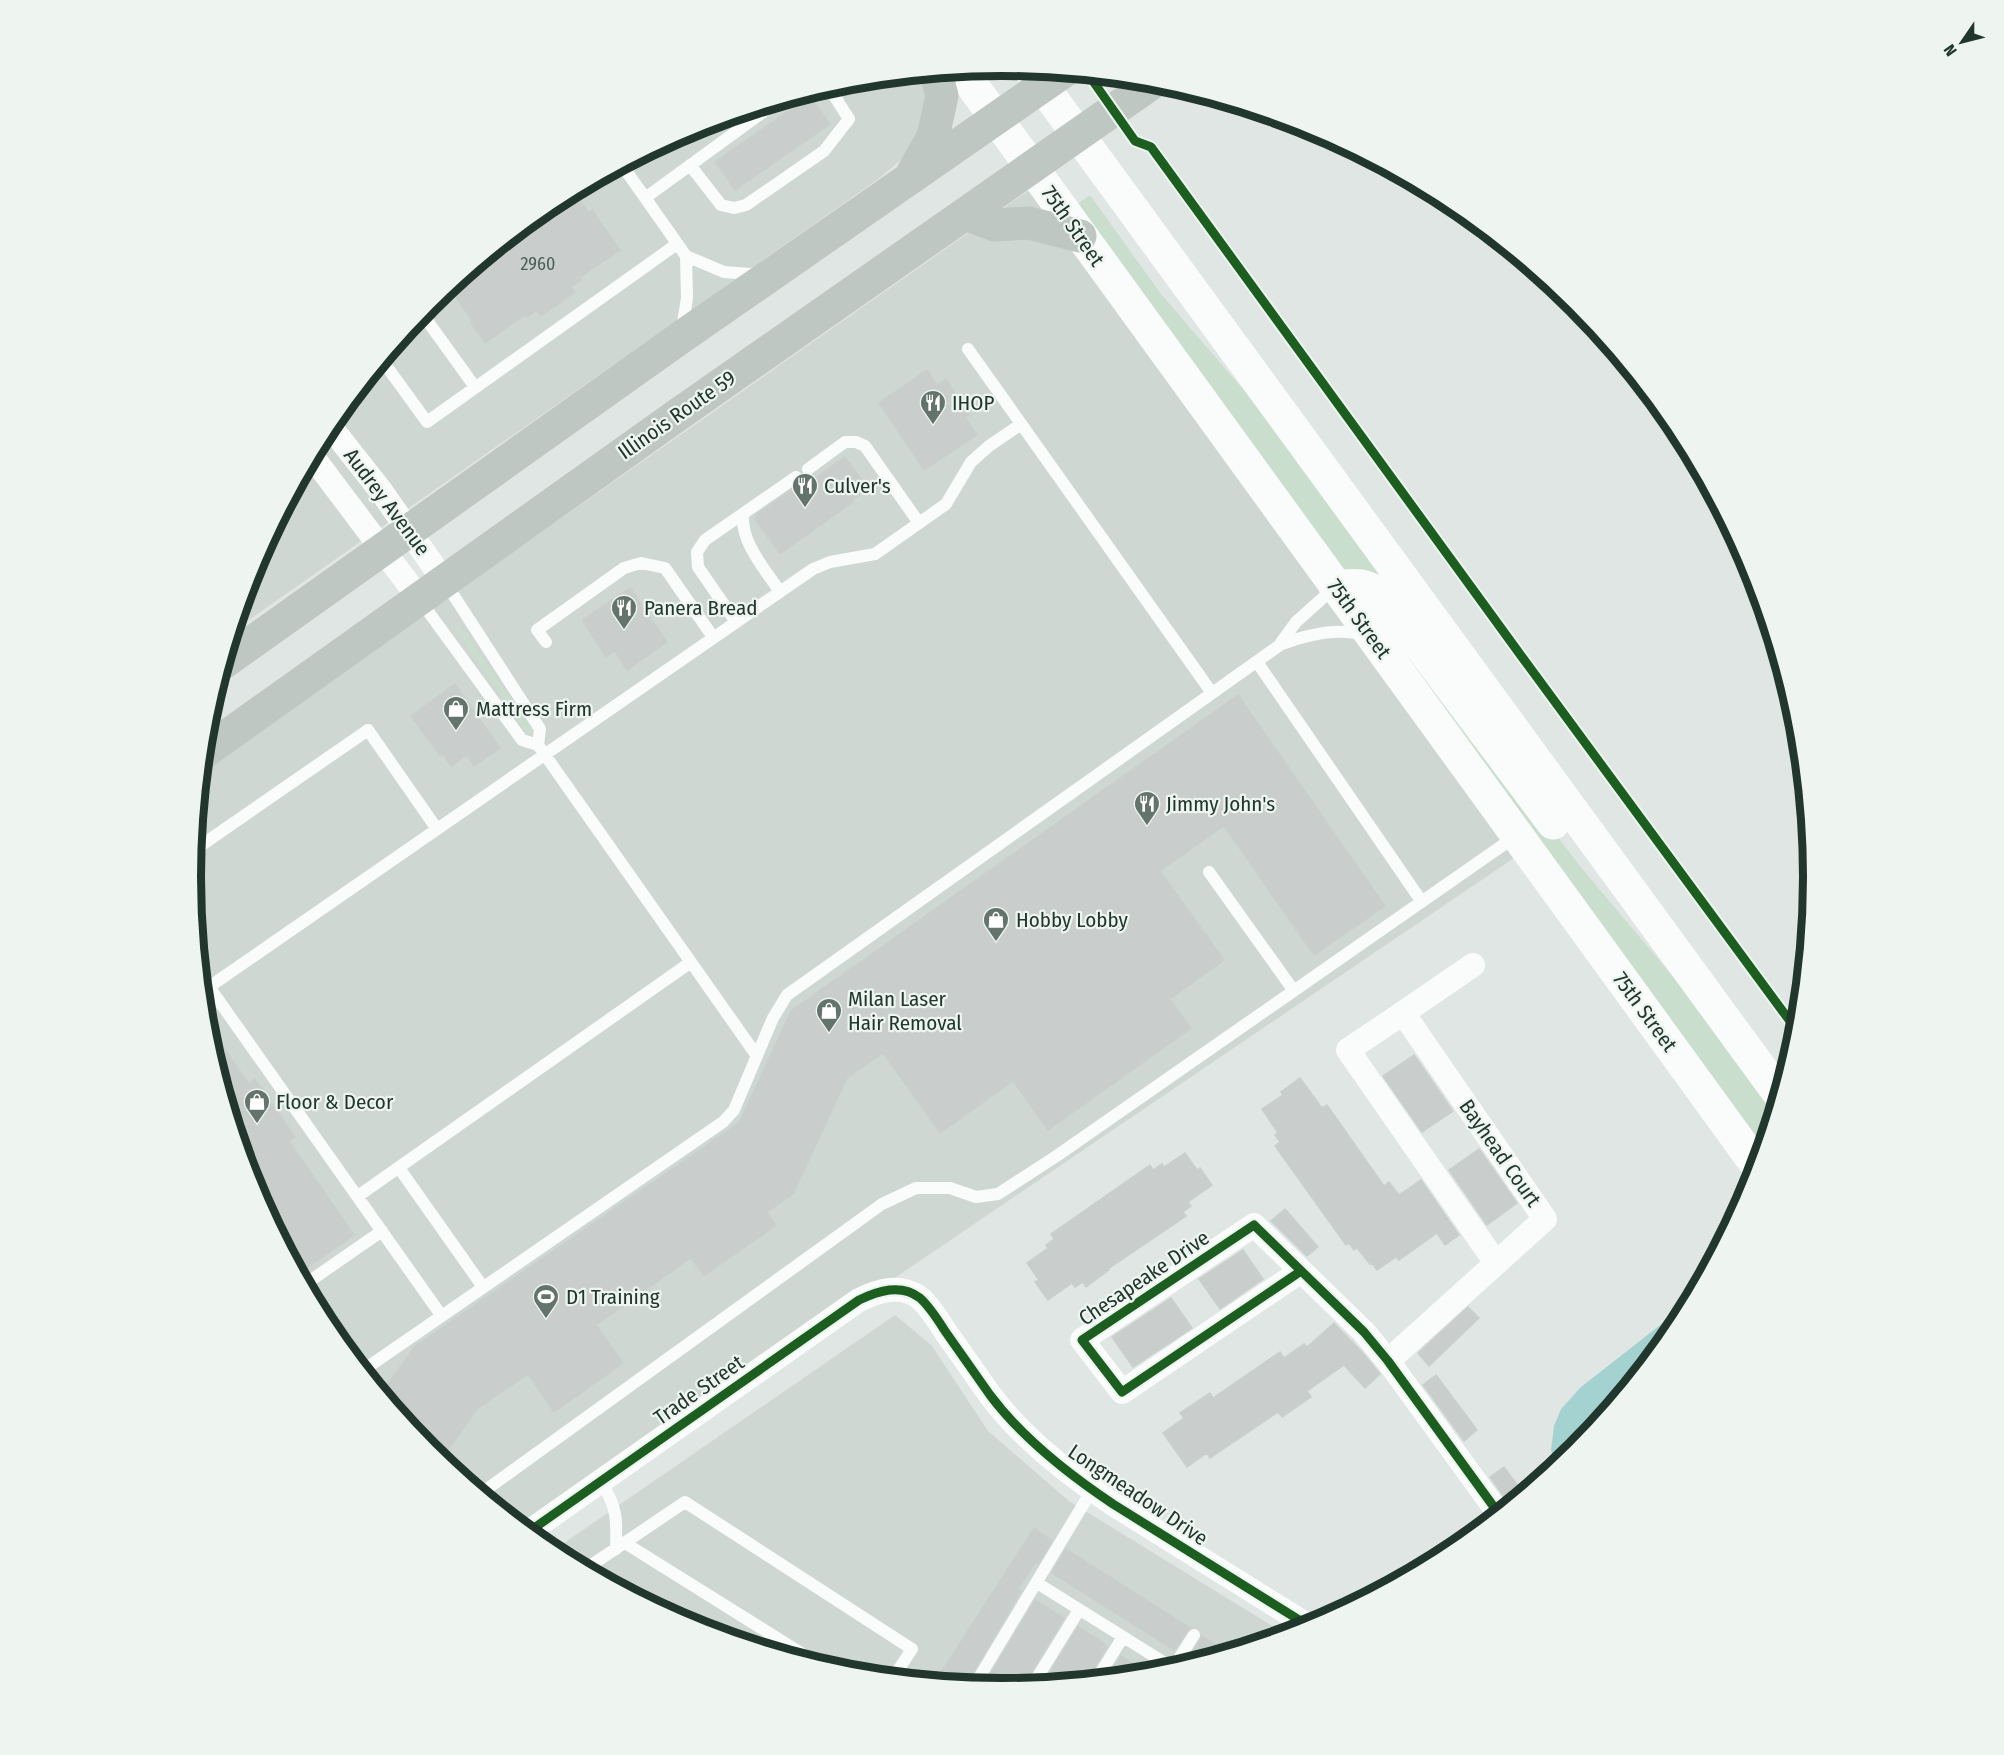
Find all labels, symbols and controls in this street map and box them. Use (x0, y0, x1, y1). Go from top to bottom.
north arrow (1932, 12, 1992, 72)
text: N (1940, 41, 1961, 60)
street label: 75th Street (1036, 181, 1110, 271)
house number: 2960 (521, 253, 555, 275)
street label: Illinois Route 59 (613, 365, 741, 465)
restaurant icon: IHOP (918, 388, 948, 426)
place label: IHOP (952, 390, 994, 416)
street label: Audrey Avenue (338, 443, 436, 561)
restaurant icon: Culver's (790, 471, 820, 509)
place label: Culver's (824, 473, 891, 499)
street label: 75th Street (1321, 574, 1397, 664)
restaurant icon: Panera Bread (609, 593, 639, 631)
place label: Panera Bread (644, 595, 757, 621)
shop icon: Mattress Firm (441, 694, 471, 732)
place label: Mattress Firm (476, 696, 592, 722)
restaurant icon: Jimmy John's (1132, 789, 1162, 827)
place label: Jimmy John's (1166, 791, 1275, 817)
shop icon: Hobby Lobby (981, 905, 1011, 943)
place label: Hobby Lobby (1016, 907, 1128, 933)
street label: 75th Street (1607, 967, 1683, 1057)
place label: Milan Laser Hair Removal (848, 986, 962, 1036)
shop icon: Milan Laser Hair Removal (814, 996, 844, 1034)
shop icon: Floor & Decor (242, 1087, 272, 1125)
place label: Floor & Decor (276, 1089, 394, 1115)
street label: Bayhead Court (1453, 1094, 1547, 1212)
street label: Chesapeake Drive (1074, 1225, 1214, 1331)
sports icon: D1 Training (531, 1282, 561, 1320)
place label: D1 Training (566, 1284, 660, 1310)
street label: Trade Street (649, 1349, 749, 1431)
street label: Longmeadow Drive (1063, 1439, 1213, 1551)

